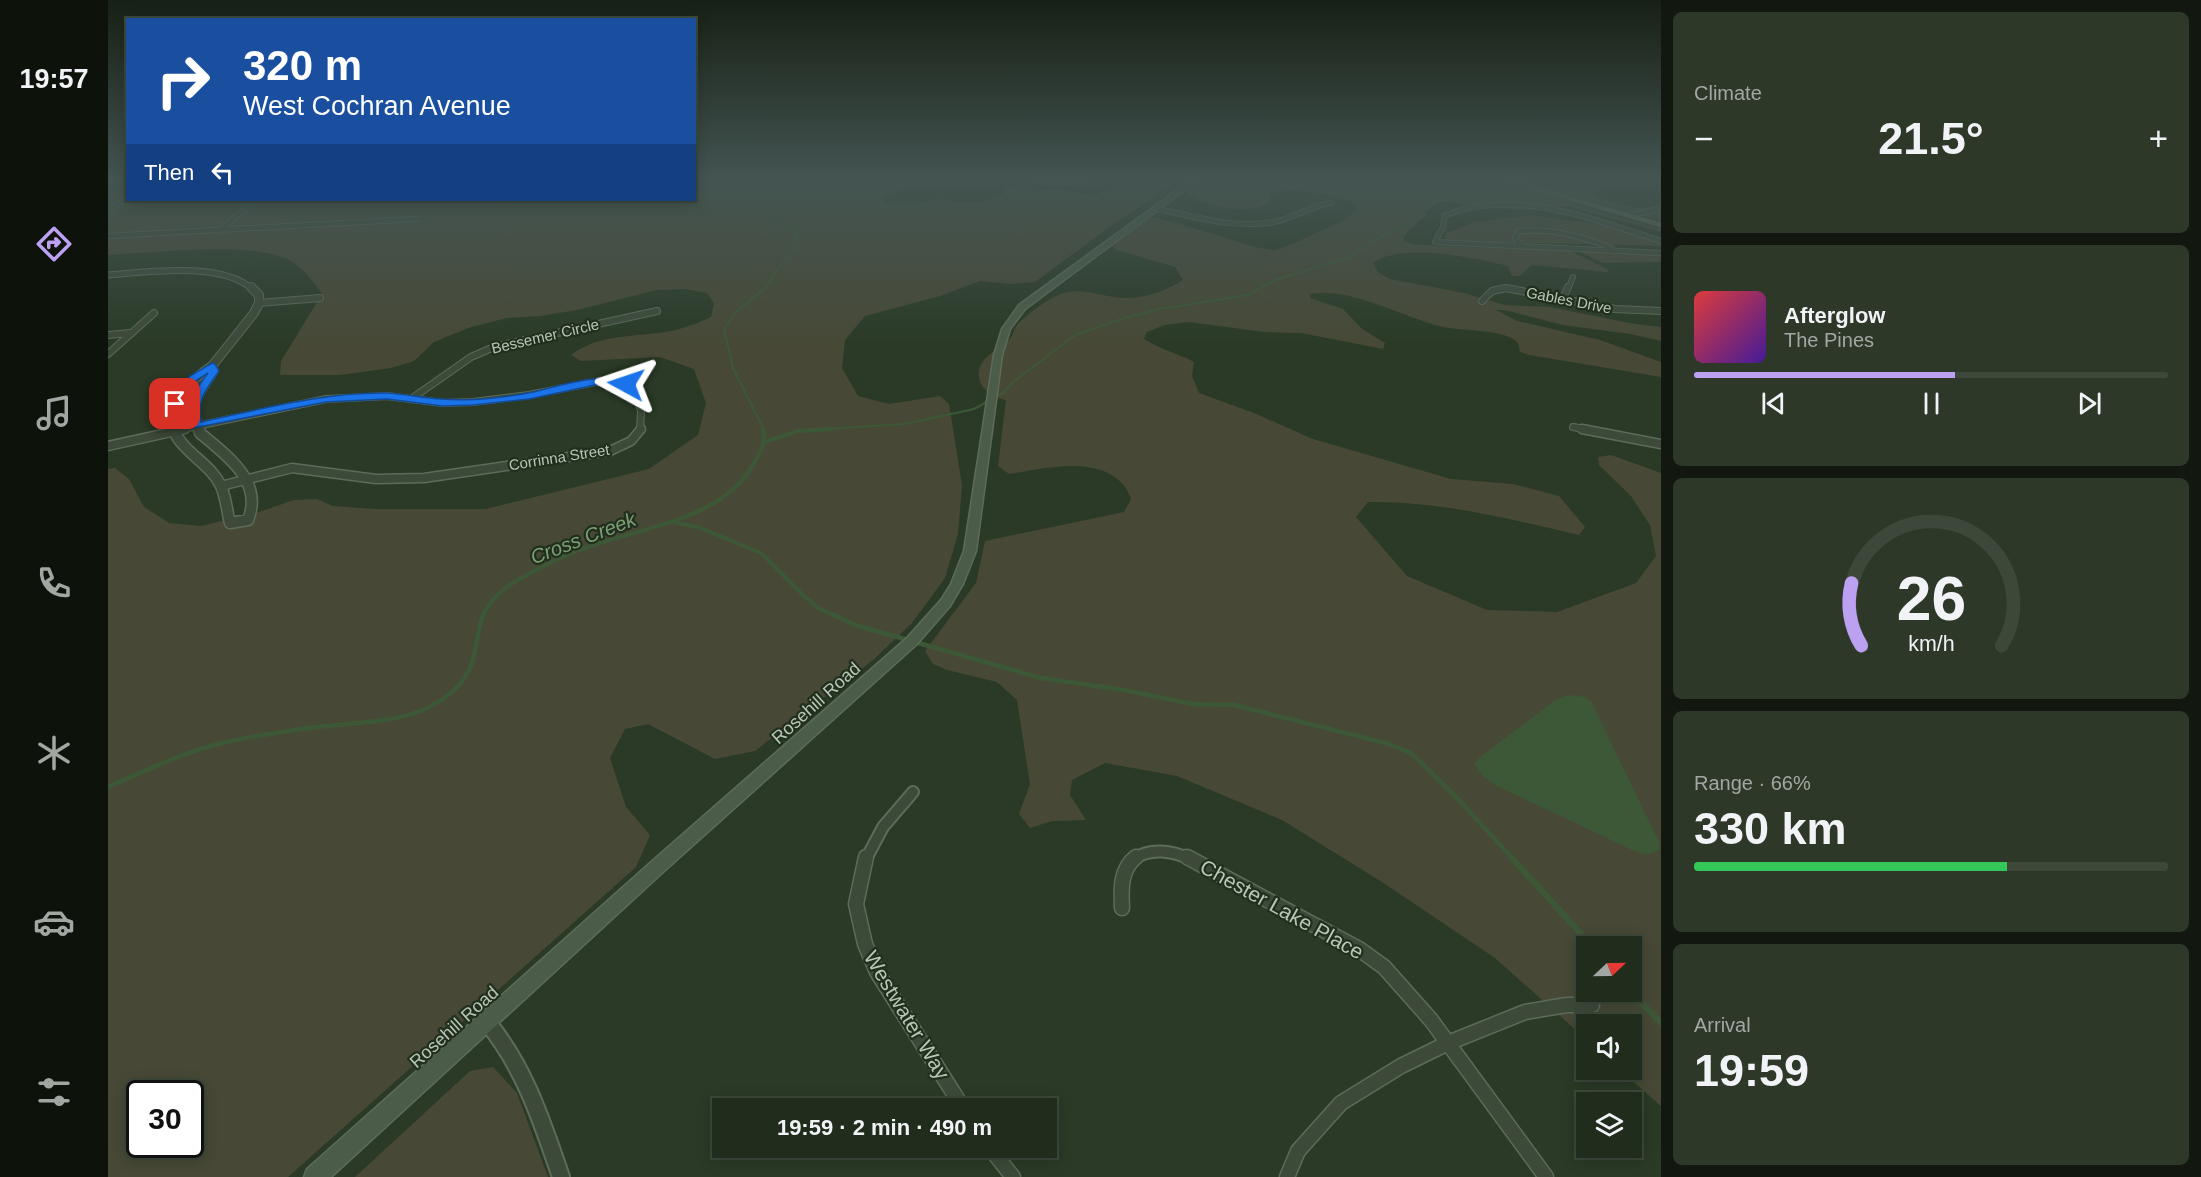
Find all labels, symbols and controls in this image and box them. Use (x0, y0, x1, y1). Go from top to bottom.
icon: right (144, 42, 222, 120)
text: 320 m (243, 42, 362, 89)
text: 19:57 (19, 64, 89, 94)
text: Climate (1694, 82, 1762, 104)
text: West Cochran Avenue (243, 91, 511, 121)
text: 21.5° (1878, 113, 1984, 164)
text: − (1694, 120, 1713, 157)
text: + (2149, 120, 2168, 157)
icon: left (206, 156, 239, 189)
text: Then (144, 160, 194, 185)
icon: directions (33, 223, 75, 265)
street label: Gables Drive (1525, 283, 1613, 317)
text: Afterglow (1784, 303, 1885, 328)
street label: Bessemer Circle (489, 315, 601, 357)
text: The Pines (1784, 329, 1874, 351)
position arrow (594, 352, 658, 416)
pin (149, 378, 200, 429)
icon: arrive (158, 387, 191, 420)
icon: previous (1757, 387, 1790, 420)
icon: pause (1915, 387, 1948, 420)
icon: next (2073, 387, 2106, 420)
icon: music (33, 392, 75, 434)
street label: Corrinna Street (507, 441, 611, 473)
water label: Cross Creek (527, 507, 640, 568)
icon: phone (33, 562, 75, 604)
text: 26 (1896, 564, 1966, 633)
text: km/h (1908, 632, 1954, 656)
street label: Rosehill Road (768, 658, 864, 748)
icon: climate (33, 732, 75, 774)
text: Range · 66% (1694, 772, 1811, 794)
text: 330 km (1694, 803, 1847, 854)
street label: Chester Lake Place (1196, 855, 1368, 963)
icon: car (33, 901, 75, 943)
north arrow (1576, 936, 1642, 1002)
map controls (1576, 936, 1642, 1158)
street label: Westwater Way (860, 947, 955, 1084)
street label: Rosehill Road (406, 982, 502, 1072)
button: sound (1576, 1014, 1642, 1080)
text: Arrival (1694, 1014, 1751, 1036)
text: 19:59 (1694, 1045, 1809, 1096)
icon: filters (33, 1071, 75, 1113)
speed limit sign: 30 (126, 1080, 204, 1158)
button: layers (1576, 1092, 1642, 1158)
text: 19:59 · 2 min · 490 m (777, 1115, 992, 1140)

